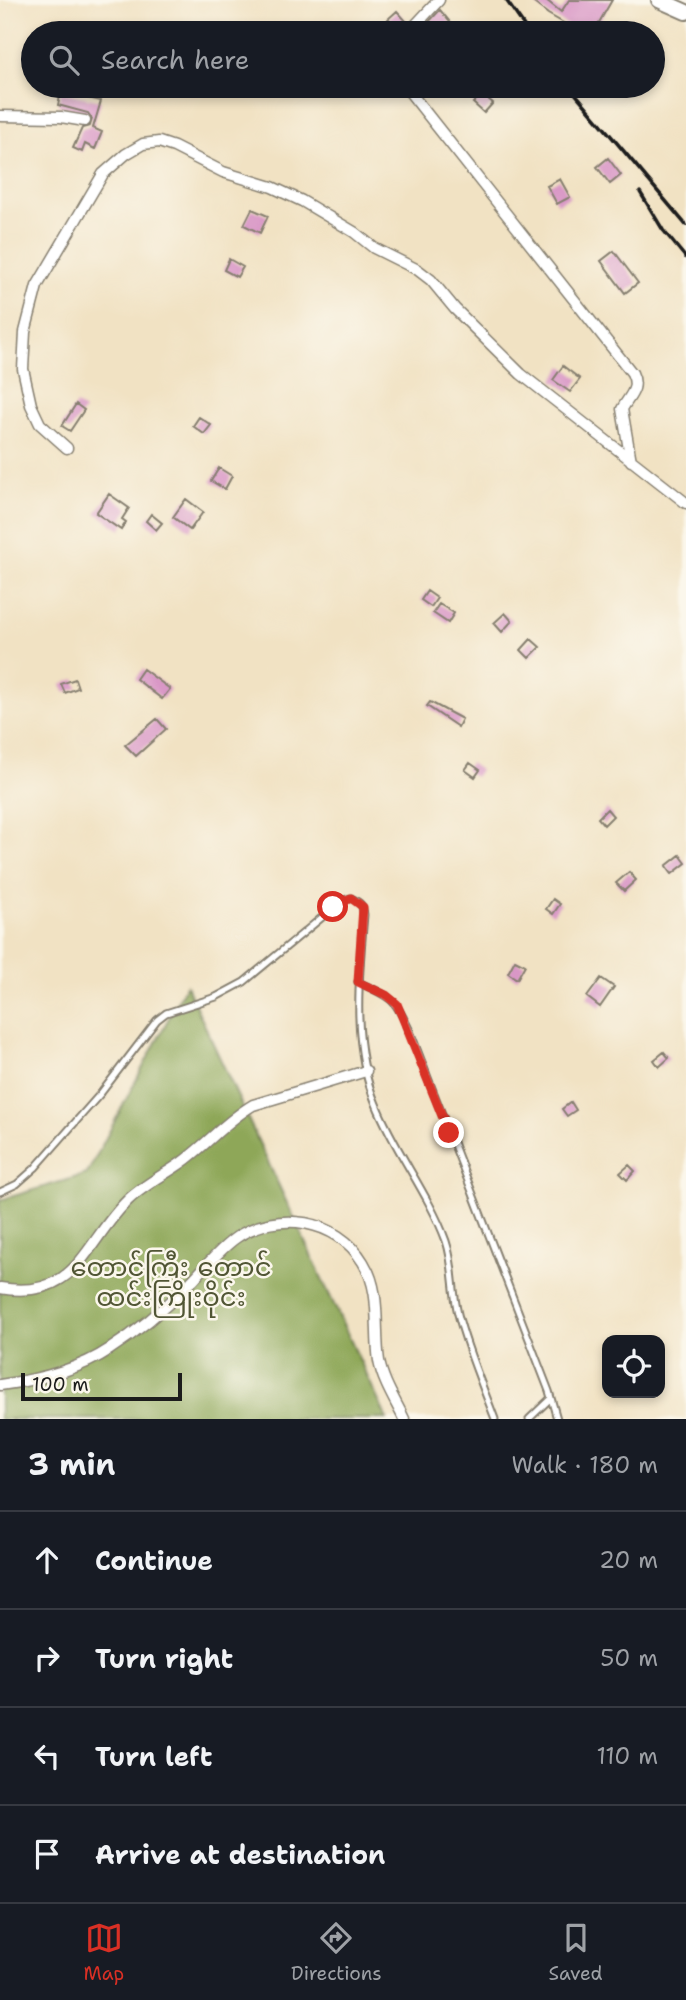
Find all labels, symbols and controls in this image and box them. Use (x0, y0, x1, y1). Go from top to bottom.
search box (21, 21, 665, 98)
icon: search (45, 41, 83, 79)
text: Search here (101, 42, 250, 77)
route start (317, 891, 348, 922)
route end (433, 1117, 464, 1148)
park label: တောင်ကြီး တောင် ထင်းကြိုးဝိုင်း (70, 1249, 272, 1318)
map controls (602, 1335, 665, 1398)
button: locate (602, 1335, 665, 1398)
scale bar (21, 1370, 182, 1402)
text: 100 m (32, 1372, 89, 1397)
text: 3 min (28, 1444, 115, 1485)
text: Walk · 180 m (512, 1450, 658, 1480)
icon: ahead (28, 1541, 66, 1579)
text: Continue (95, 1543, 213, 1578)
text: 20 m (599, 1545, 658, 1575)
icon: right (28, 1639, 66, 1677)
text: Turn right (95, 1641, 233, 1676)
text: 50 m (600, 1643, 658, 1673)
icon: left (28, 1737, 66, 1775)
text: Turn left (95, 1739, 212, 1774)
text: 110 m (596, 1741, 658, 1771)
icon: arrive (28, 1835, 66, 1873)
text: Arrive at destination (95, 1837, 385, 1872)
tab: Map (83, 1919, 124, 1986)
tab: Directions (291, 1919, 382, 1986)
tab: Saved (549, 1919, 603, 1986)

